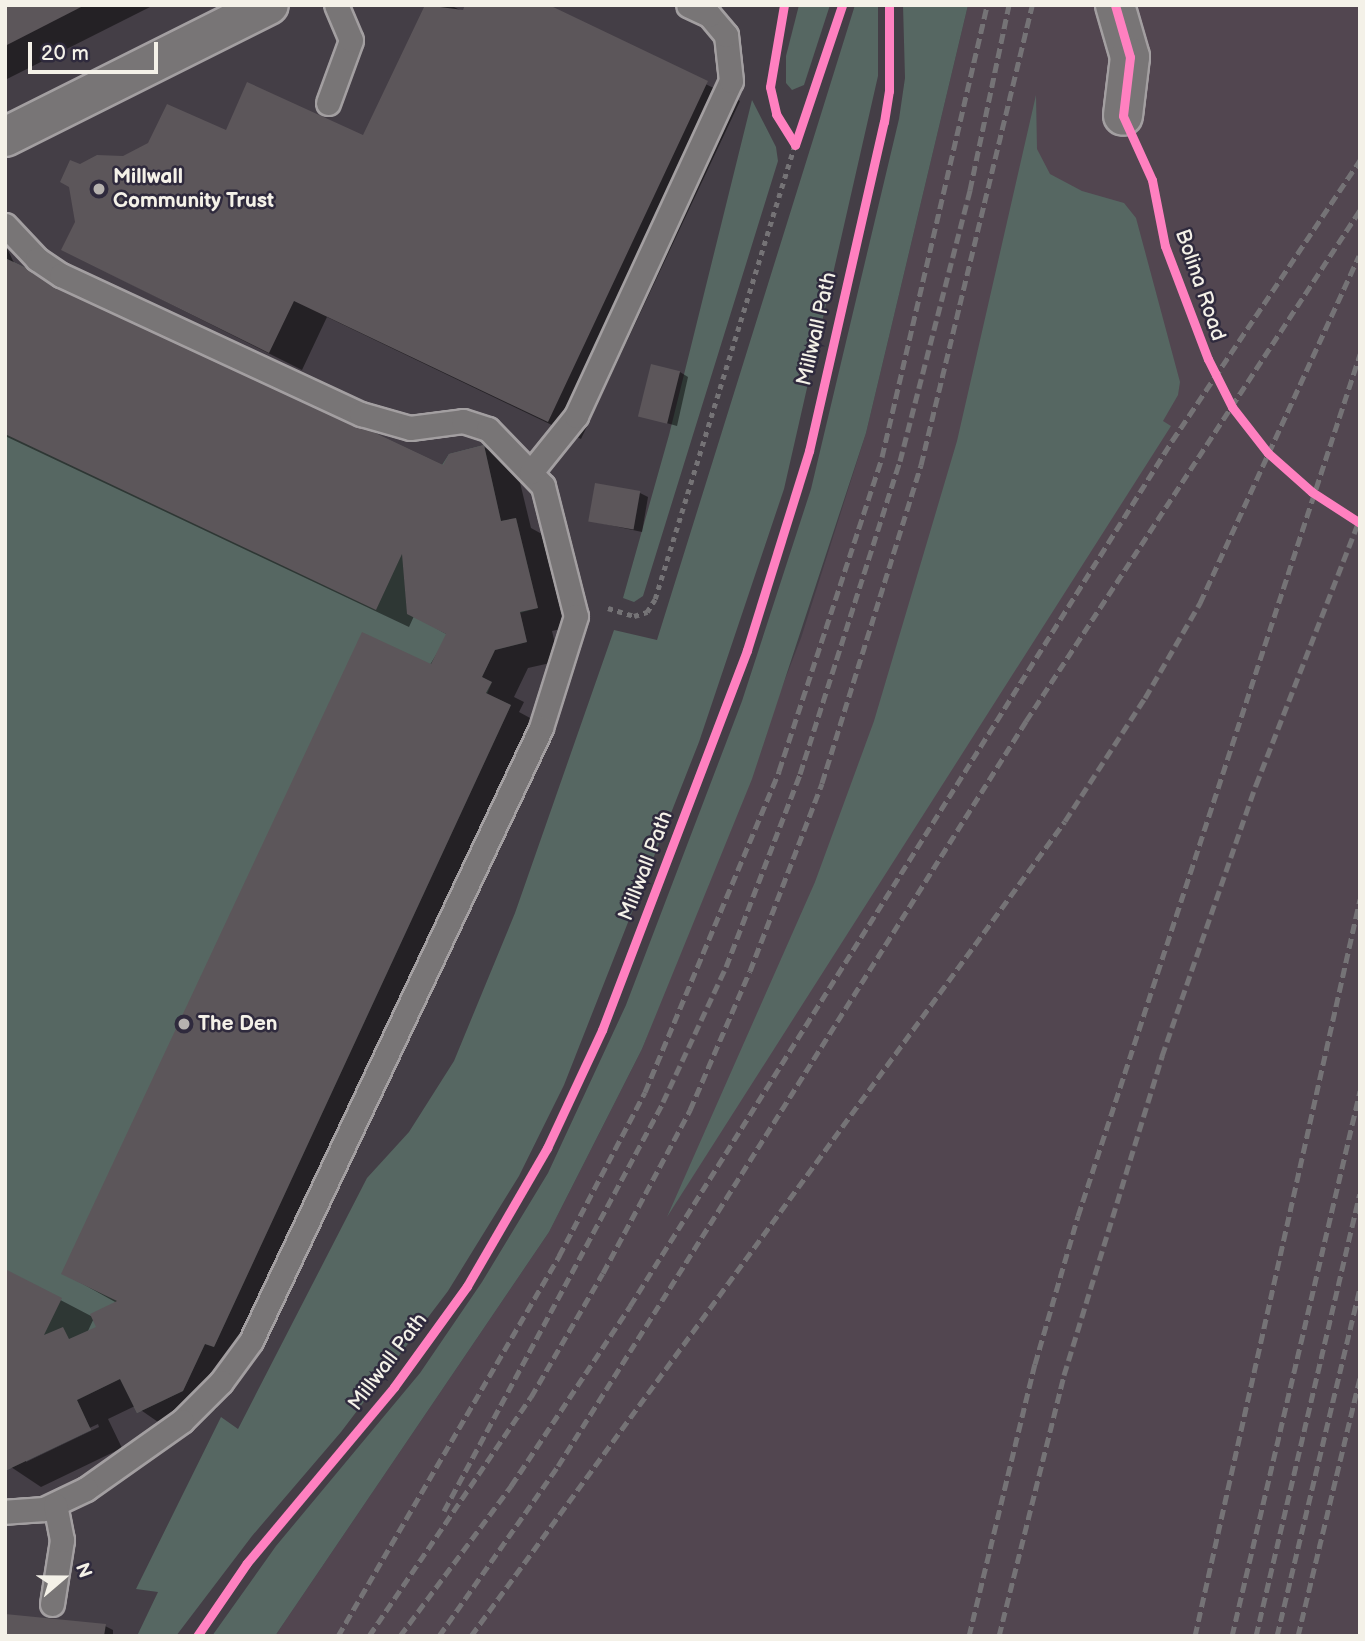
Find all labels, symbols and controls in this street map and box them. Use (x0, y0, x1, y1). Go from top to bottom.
scale bar (32, 28, 161, 72)
text: 20 m (41, 41, 89, 66)
place label: Millwall Community Trust (113, 164, 275, 214)
marker: Millwall Community Trust (91, 181, 107, 197)
street label: Bolina Road (1169, 226, 1231, 344)
street label: Millwall Path (792, 270, 842, 388)
street label: Millwall Path (614, 808, 678, 924)
place label: The Den (198, 1011, 278, 1037)
marker: The Den (176, 1016, 192, 1032)
street label: Millwall Path (343, 1308, 433, 1416)
north arrow (28, 1543, 98, 1613)
text: N (70, 1560, 96, 1581)

